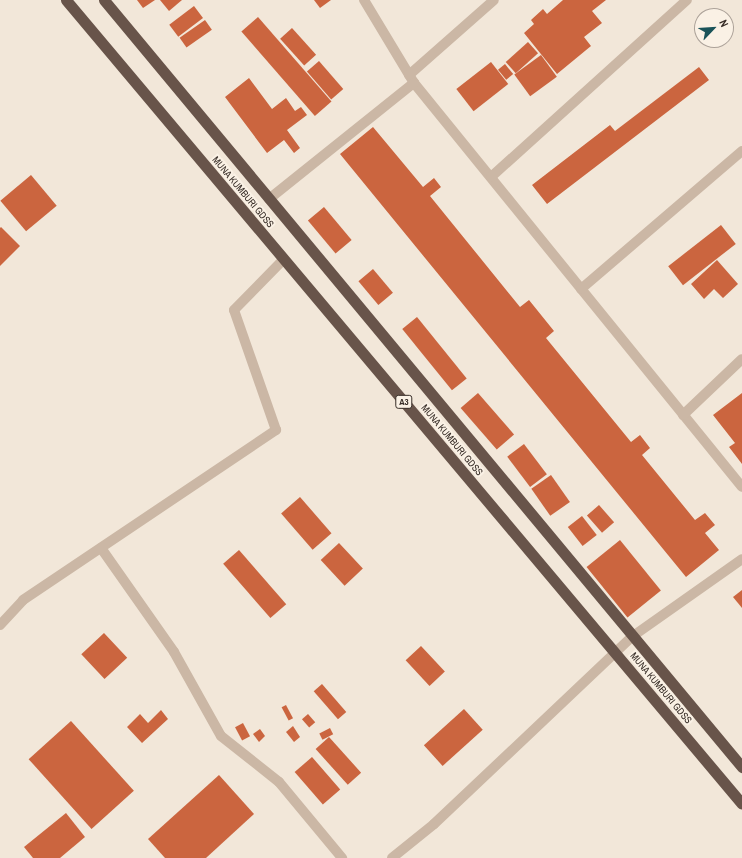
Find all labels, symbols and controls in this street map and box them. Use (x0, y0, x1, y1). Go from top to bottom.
north arrow (694, 8, 734, 48)
text: N (716, 17, 732, 29)
street label: MUNA KUMBURI GDSS (210, 154, 276, 230)
road number: A3 (395, 395, 413, 409)
street label: MUNA KUMBURI GDSS (419, 402, 485, 478)
street label: MUNA KUMBURI GDSS (628, 650, 694, 726)

